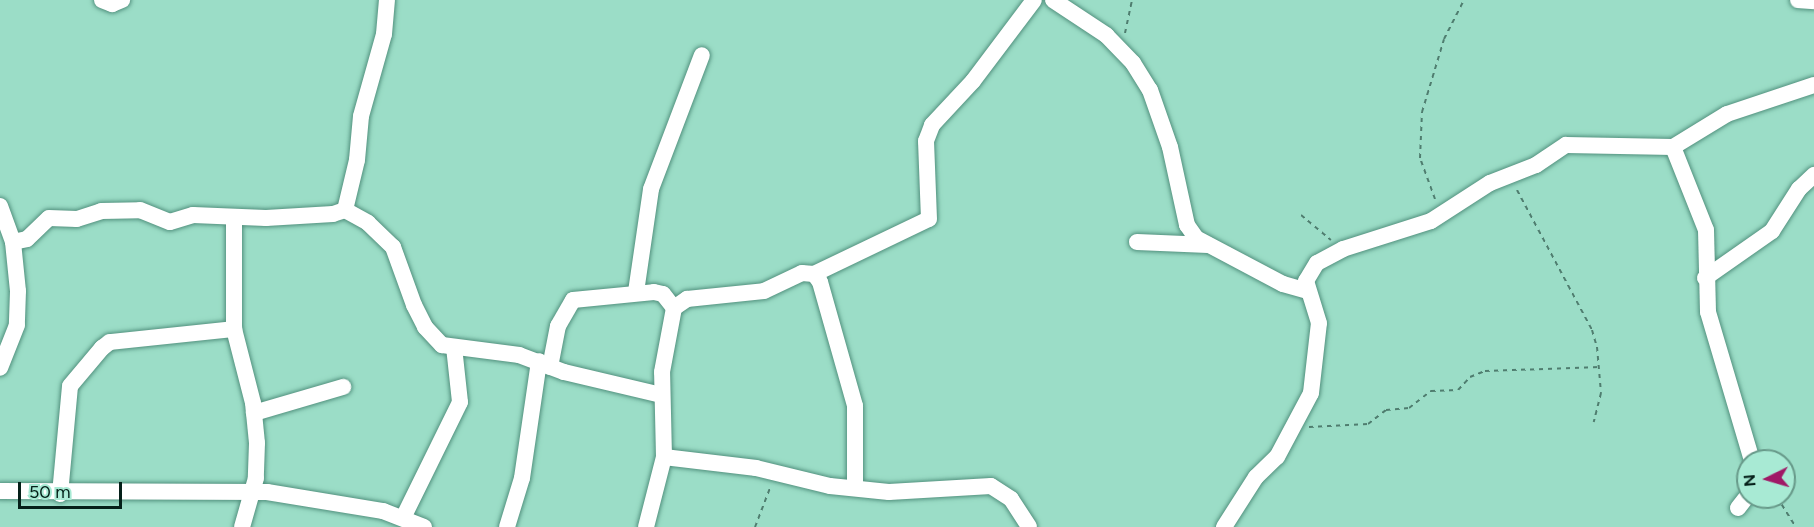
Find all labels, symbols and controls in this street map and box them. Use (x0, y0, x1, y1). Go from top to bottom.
north arrow (1736, 449, 1796, 509)
scale bar (21, 470, 124, 508)
text: N (1740, 473, 1760, 487)
text: 50 m (29, 481, 71, 503)

